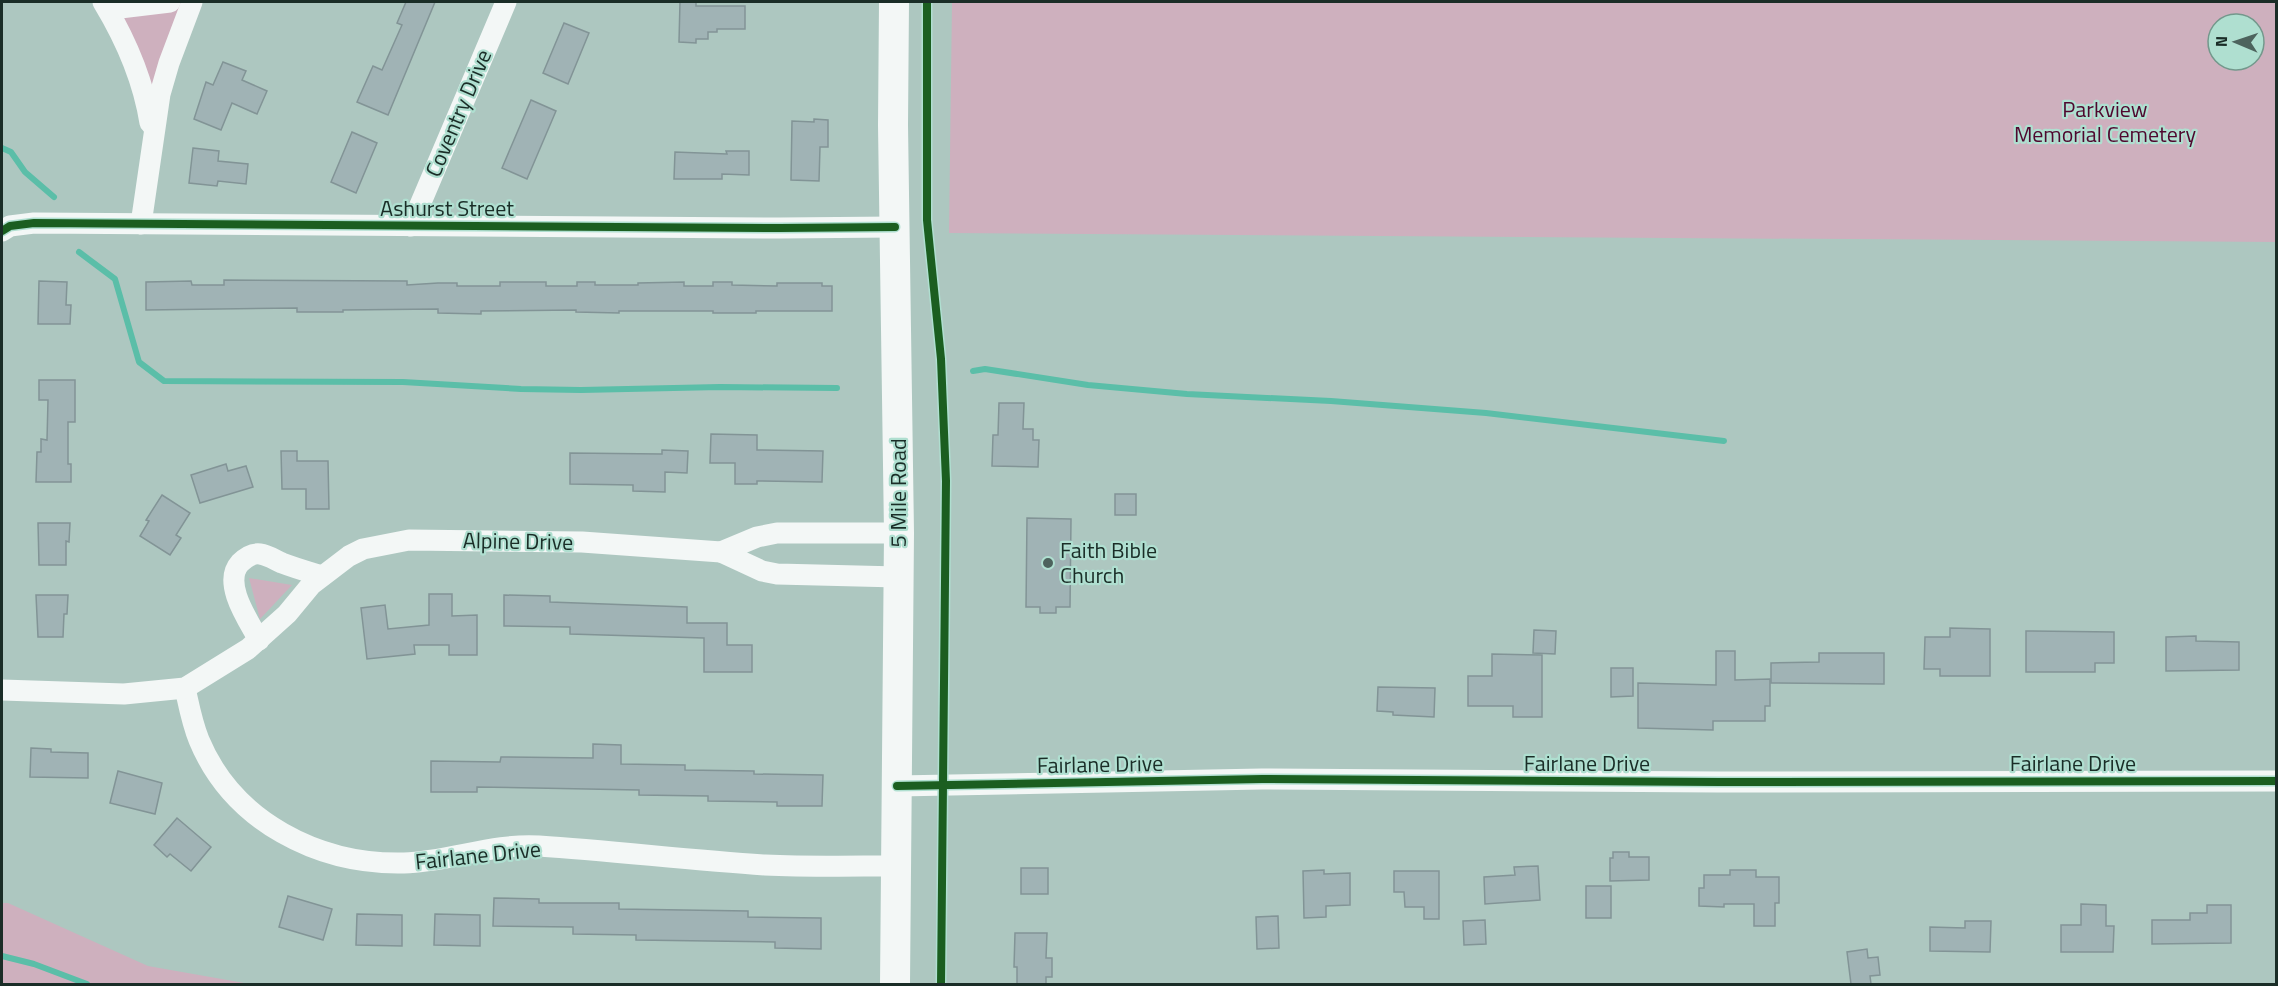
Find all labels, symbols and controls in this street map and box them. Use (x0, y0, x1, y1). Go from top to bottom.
north arrow (2206, 12, 2266, 72)
text: N (2209, 36, 2233, 47)
street label: Coventry Drive (416, 44, 500, 182)
park label: Parkview Memorial Cemetery (2014, 92, 2196, 151)
street label: Ashurst Street (380, 191, 514, 225)
street label: 5 Mile Road (881, 438, 915, 548)
street label: Alpine Drive (462, 523, 574, 559)
place label: Faith Bible Church (1060, 533, 1157, 592)
marker: Faith Bible Church (1041, 556, 1055, 570)
street label: Fairlane Drive (1037, 746, 1163, 782)
street label: Fairlane Drive (1524, 746, 1650, 780)
street label: Fairlane Drive (2010, 746, 2136, 780)
street label: Fairlane Drive (413, 831, 543, 879)

